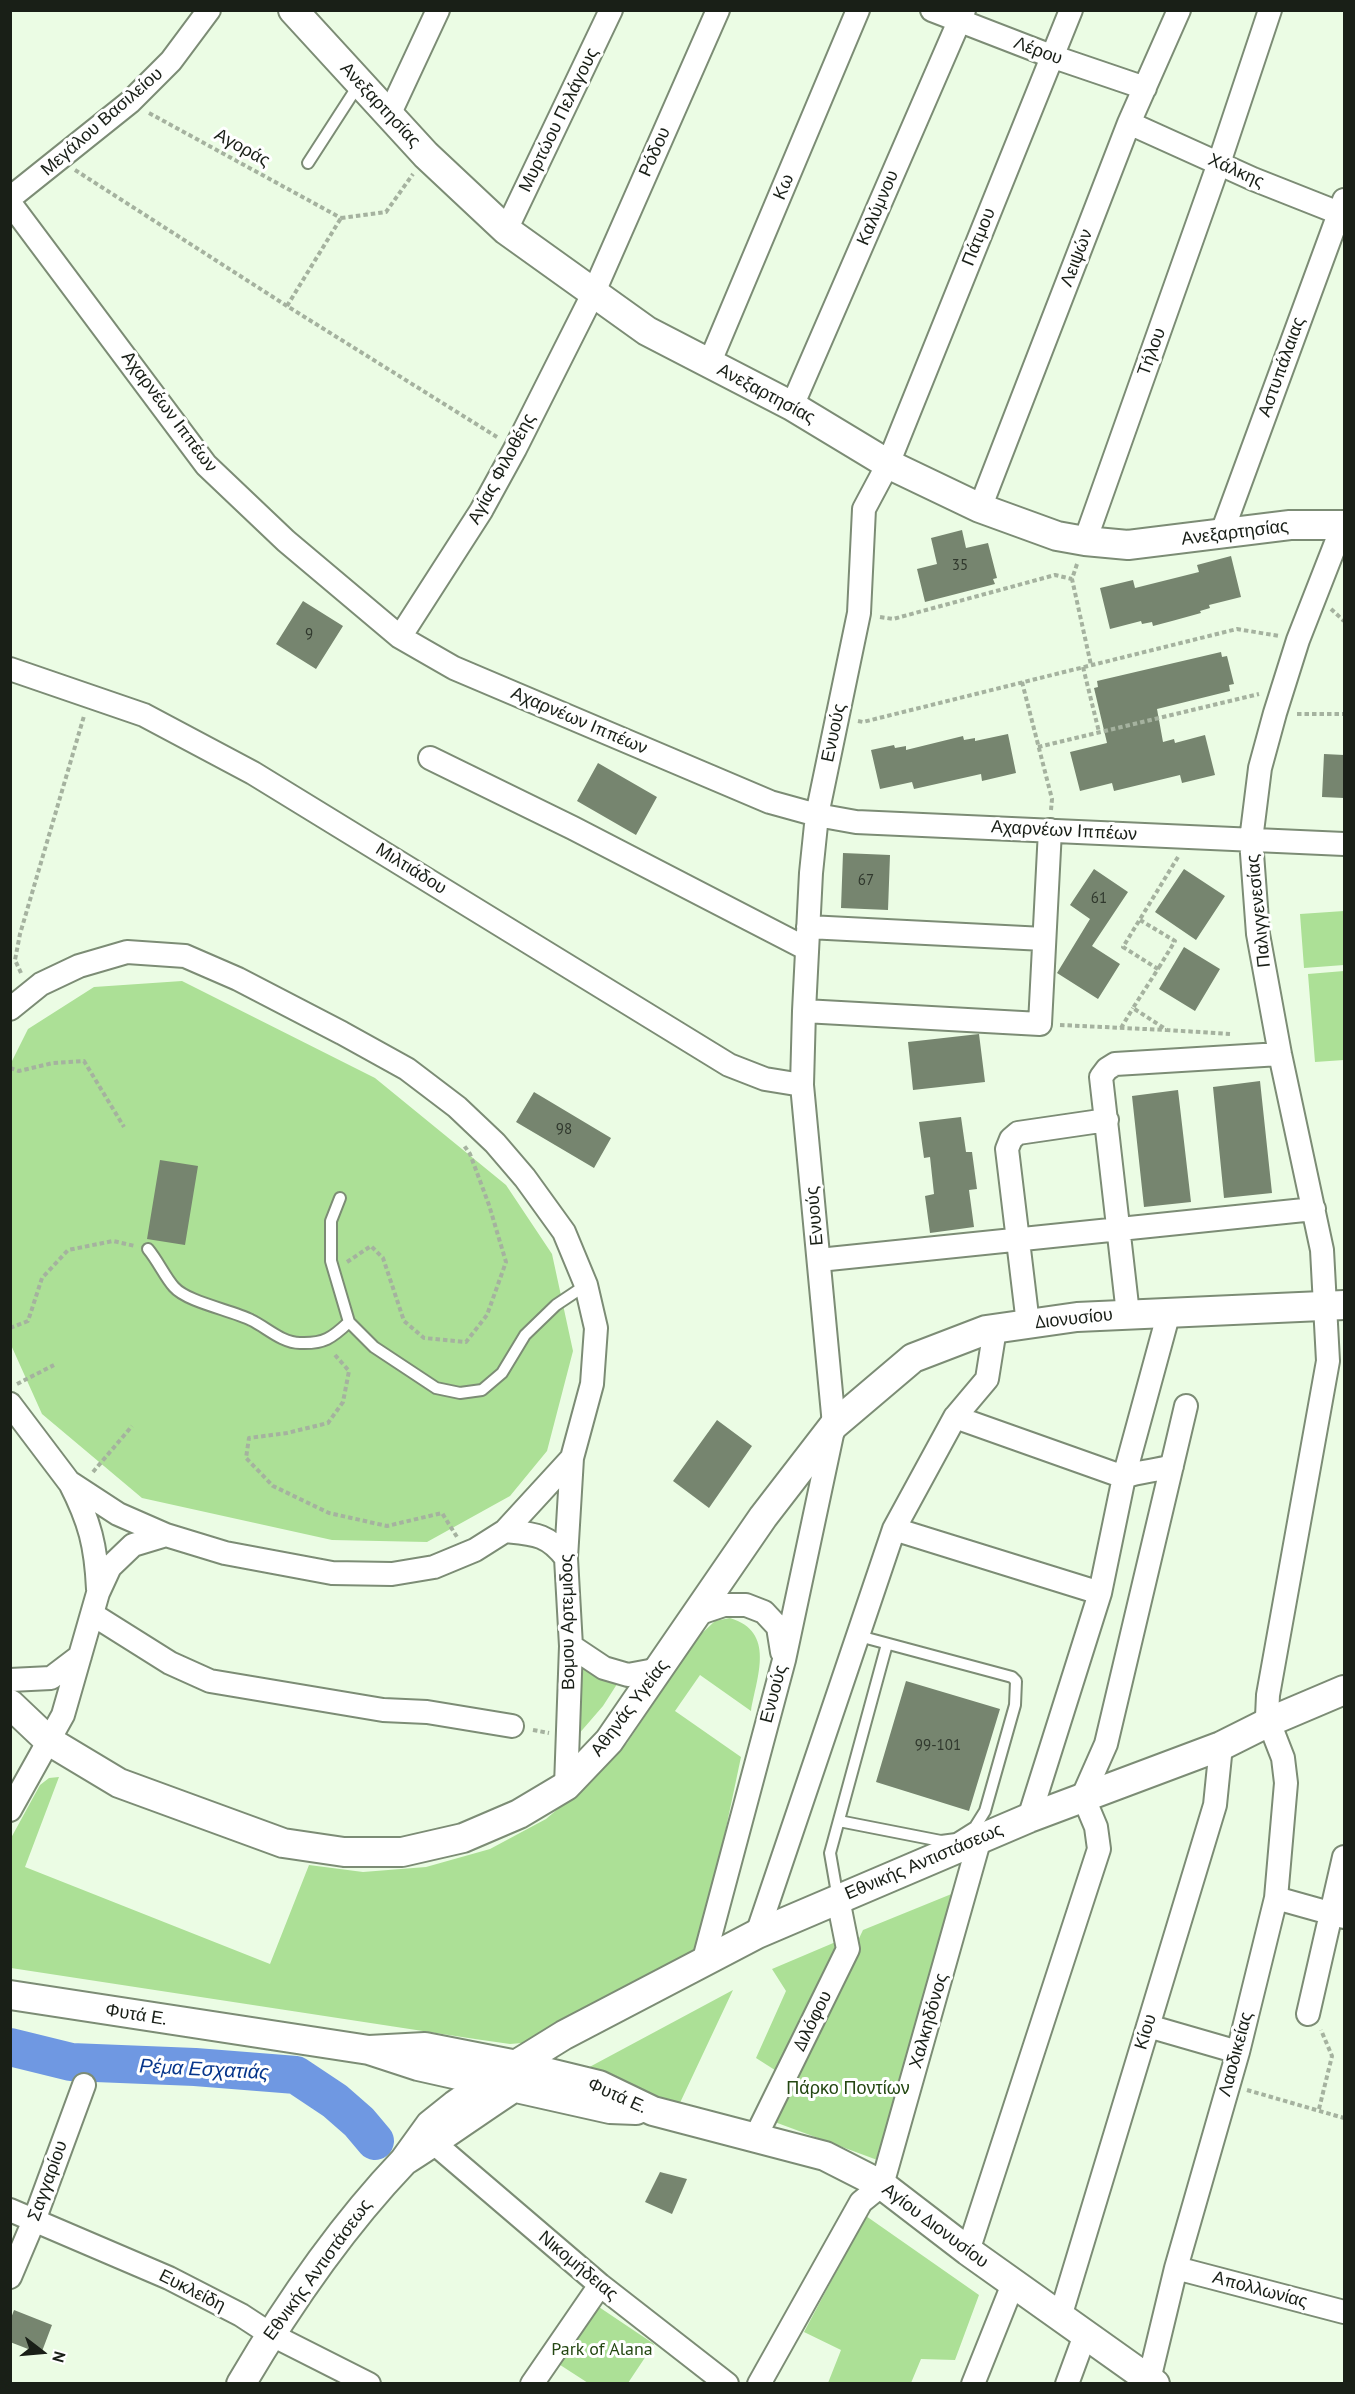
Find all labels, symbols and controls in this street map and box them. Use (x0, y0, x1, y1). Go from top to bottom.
street label: Λέρου (1011, 32, 1065, 70)
street label: Μυρτώου Πελάγους (515, 44, 603, 196)
street label: Ανεξαρτησίας (335, 58, 425, 152)
street label: Μεγάλου Βασιλείου (37, 63, 167, 181)
street label: Αγοράς (211, 124, 273, 172)
street label: Ρόδου (635, 124, 675, 180)
street label: Χάλκης (1205, 149, 1267, 193)
street label: Καλύμνου (853, 167, 903, 249)
street label: Κω (769, 171, 799, 203)
street label: Πάτμου (958, 205, 1000, 269)
street label: Λειψών (1056, 226, 1098, 290)
street label: Αστυπάλαιας (1254, 314, 1310, 420)
street label: Τήλου (1133, 325, 1171, 379)
street label: Αχαρνέων Ιππέων (116, 347, 222, 477)
street label: Ανεξαρτησίας (713, 359, 819, 429)
street label: Αγίας Φιλοθέης (464, 410, 540, 528)
street label: Ανεξαρτησίας (1180, 516, 1290, 550)
house number: 35 (952, 557, 968, 575)
house number: 9 (305, 626, 313, 644)
street label: Αχαρνέων Ιππέων (508, 683, 650, 759)
street label: Ενυούς (817, 702, 851, 764)
street label: Αχαρνέων Ιππέων (990, 816, 1138, 846)
street label: Μιλτιάδου (372, 839, 450, 899)
street label: Παλιγγενεσίας (1242, 853, 1276, 969)
house number: 67 (858, 872, 874, 890)
house number: 61 (1091, 890, 1107, 908)
house number: 98 (556, 1121, 572, 1139)
street label: Ενυούς (802, 1185, 828, 1247)
street label: Διονυσίου (1034, 1304, 1114, 1334)
street label: Βομου Αρτεμιδος (556, 1554, 580, 1690)
street label: Αθηνάς Υγείας (586, 1655, 674, 1761)
street label: Ενυούς (756, 1663, 792, 1725)
house number: 99-101 (915, 1737, 961, 1755)
street label: Εθνικής Αντιστάσεως (842, 1819, 1006, 1905)
street label: Χαλκηδόνος (905, 1971, 953, 2071)
street label: Διλόφου (789, 1987, 837, 2055)
street label: Φυτά Ε. (104, 1999, 168, 2031)
street label: Λαοδικείας (1214, 2009, 1258, 2099)
street label: Κίου (1130, 2012, 1162, 2052)
water label: Ρέμα Εσχατιάς (139, 2055, 269, 2085)
street label: Φυτά Ε. (584, 2073, 650, 2119)
park label: Πάρκο Ποντίων (786, 2078, 910, 2100)
street label: Σαγγαρίου (23, 2138, 73, 2224)
street label: Αγίου Διονυσίου (878, 2179, 992, 2273)
street label: Εθνικής Αντιστάσεως (259, 2195, 377, 2345)
street label: Νικομήδειας (534, 2227, 622, 2305)
street label: Ευκλείδη (155, 2265, 229, 2317)
street label: Απολλωνίας (1210, 2267, 1310, 2313)
north arrow (12, 2322, 72, 2382)
park label: Park of Alana (551, 2339, 653, 2361)
text: N (48, 2349, 70, 2365)

